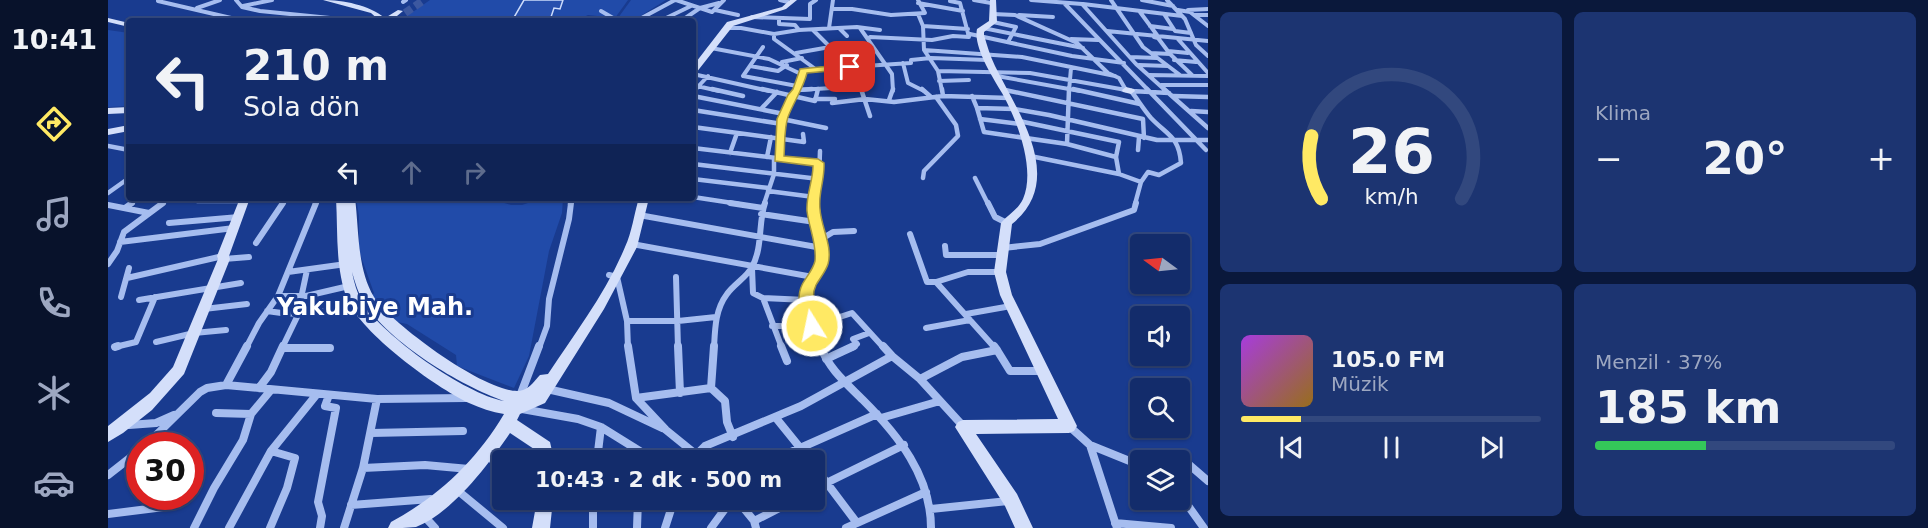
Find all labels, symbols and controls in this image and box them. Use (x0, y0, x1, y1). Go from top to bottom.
text: 10:41 (11, 24, 97, 55)
text: 210 m (243, 41, 389, 90)
pin (824, 41, 875, 92)
icon: left (144, 42, 222, 120)
icon: arrive (833, 50, 866, 83)
text: Sola dön (243, 91, 360, 122)
text: Klima (1595, 101, 1651, 125)
icon: directions (33, 103, 75, 145)
text: 26 (1348, 115, 1434, 188)
text: 20° (1702, 132, 1788, 185)
text: − (1595, 139, 1623, 178)
text: + (1867, 139, 1895, 178)
icon: left (332, 156, 365, 189)
icon: ahead (395, 156, 428, 189)
icon: right (458, 156, 491, 189)
text: km/h (1364, 184, 1418, 209)
icon: music (33, 193, 75, 235)
north arrow (1130, 234, 1190, 294)
map controls (1130, 234, 1190, 510)
icon: phone (33, 282, 75, 324)
district label: Yakubiye Mah. (276, 293, 473, 321)
position arrow (780, 294, 844, 358)
button: sound (1130, 306, 1190, 366)
text: 105.0 FM (1331, 347, 1445, 372)
text: Menzil · 37% (1595, 350, 1722, 374)
icon: climate (33, 372, 75, 414)
text: Müzik (1331, 372, 1389, 396)
button: search (1130, 378, 1190, 438)
text: 185 km (1595, 381, 1781, 434)
icon: previous (1275, 431, 1308, 464)
icon: pause (1375, 431, 1408, 464)
icon: next (1475, 431, 1508, 464)
speed limit sign: 30 (126, 432, 204, 510)
button: layers (1130, 450, 1190, 510)
icon: car (33, 462, 75, 504)
text: 10:43 · 2 dk · 500 m (535, 467, 782, 492)

